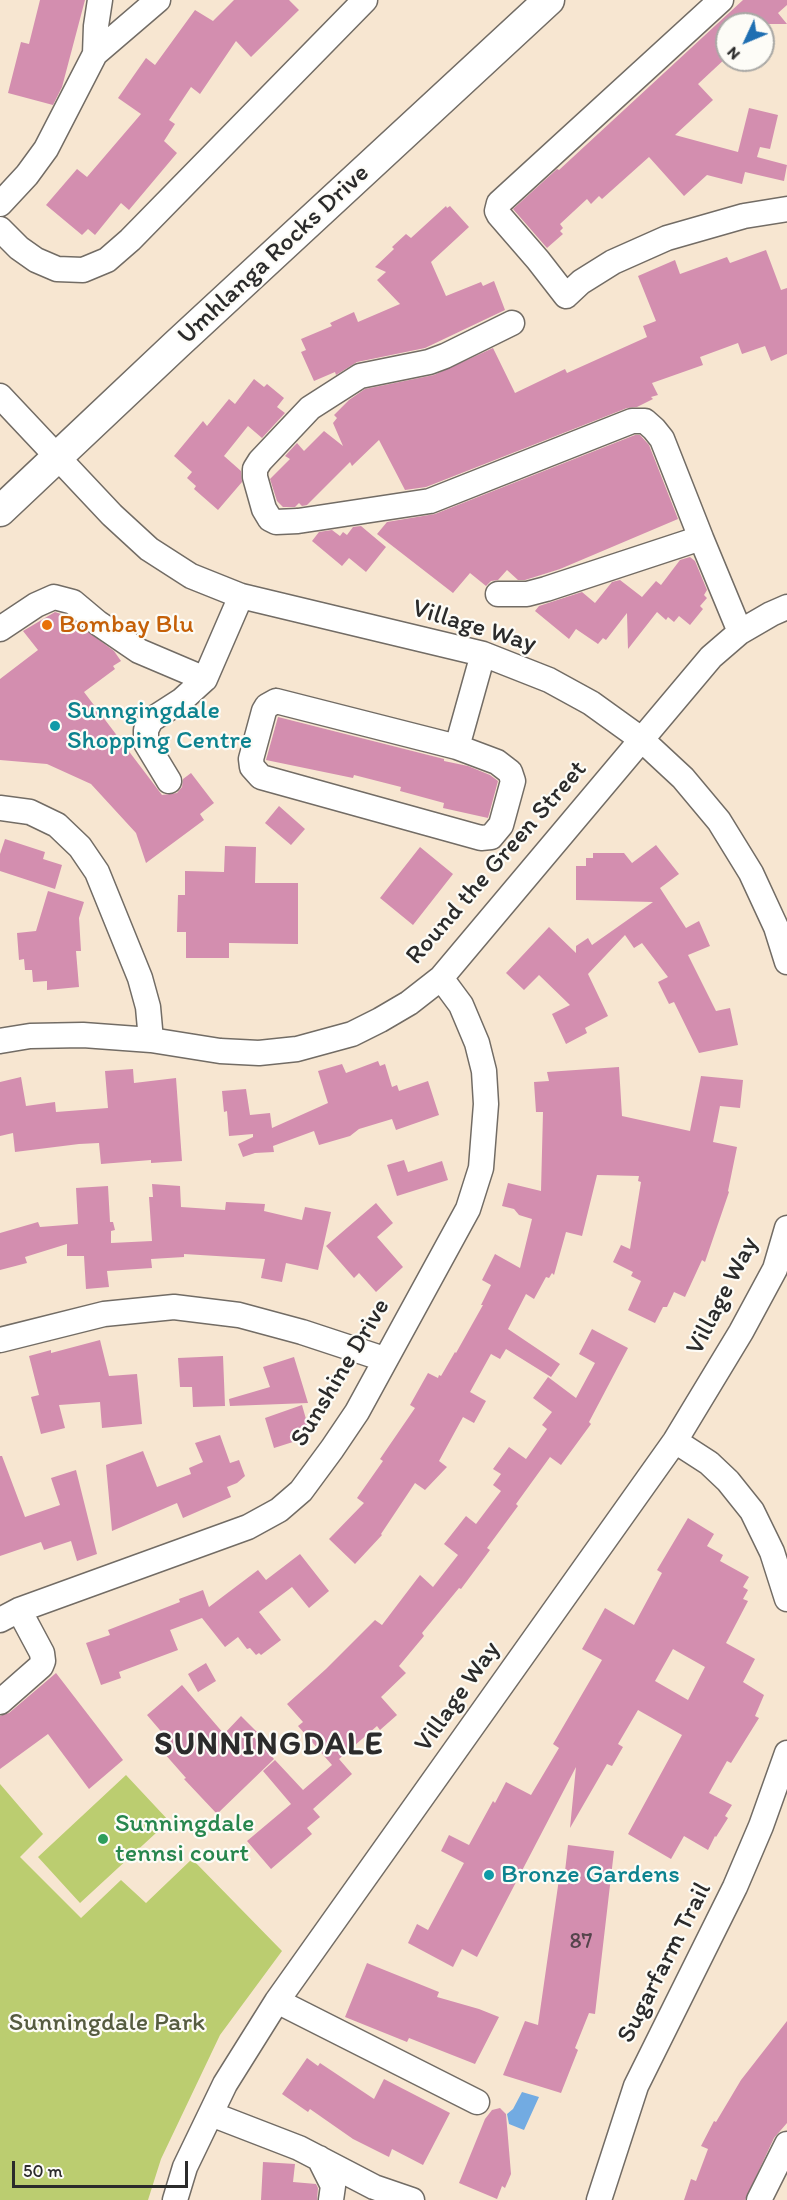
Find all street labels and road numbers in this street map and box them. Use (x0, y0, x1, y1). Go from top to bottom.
street label: Umhlanga Rocks Drive (172, 158, 376, 352)
street label: Village Way (408, 593, 540, 661)
street label: Round the Green Street (400, 755, 594, 971)
street label: Village Way (680, 1232, 766, 1360)
street label: Sunshine Drive (285, 1293, 397, 1453)
street label: Village Way (409, 1636, 507, 1758)
street label: Sugarfarm Trail (611, 1878, 719, 2048)

